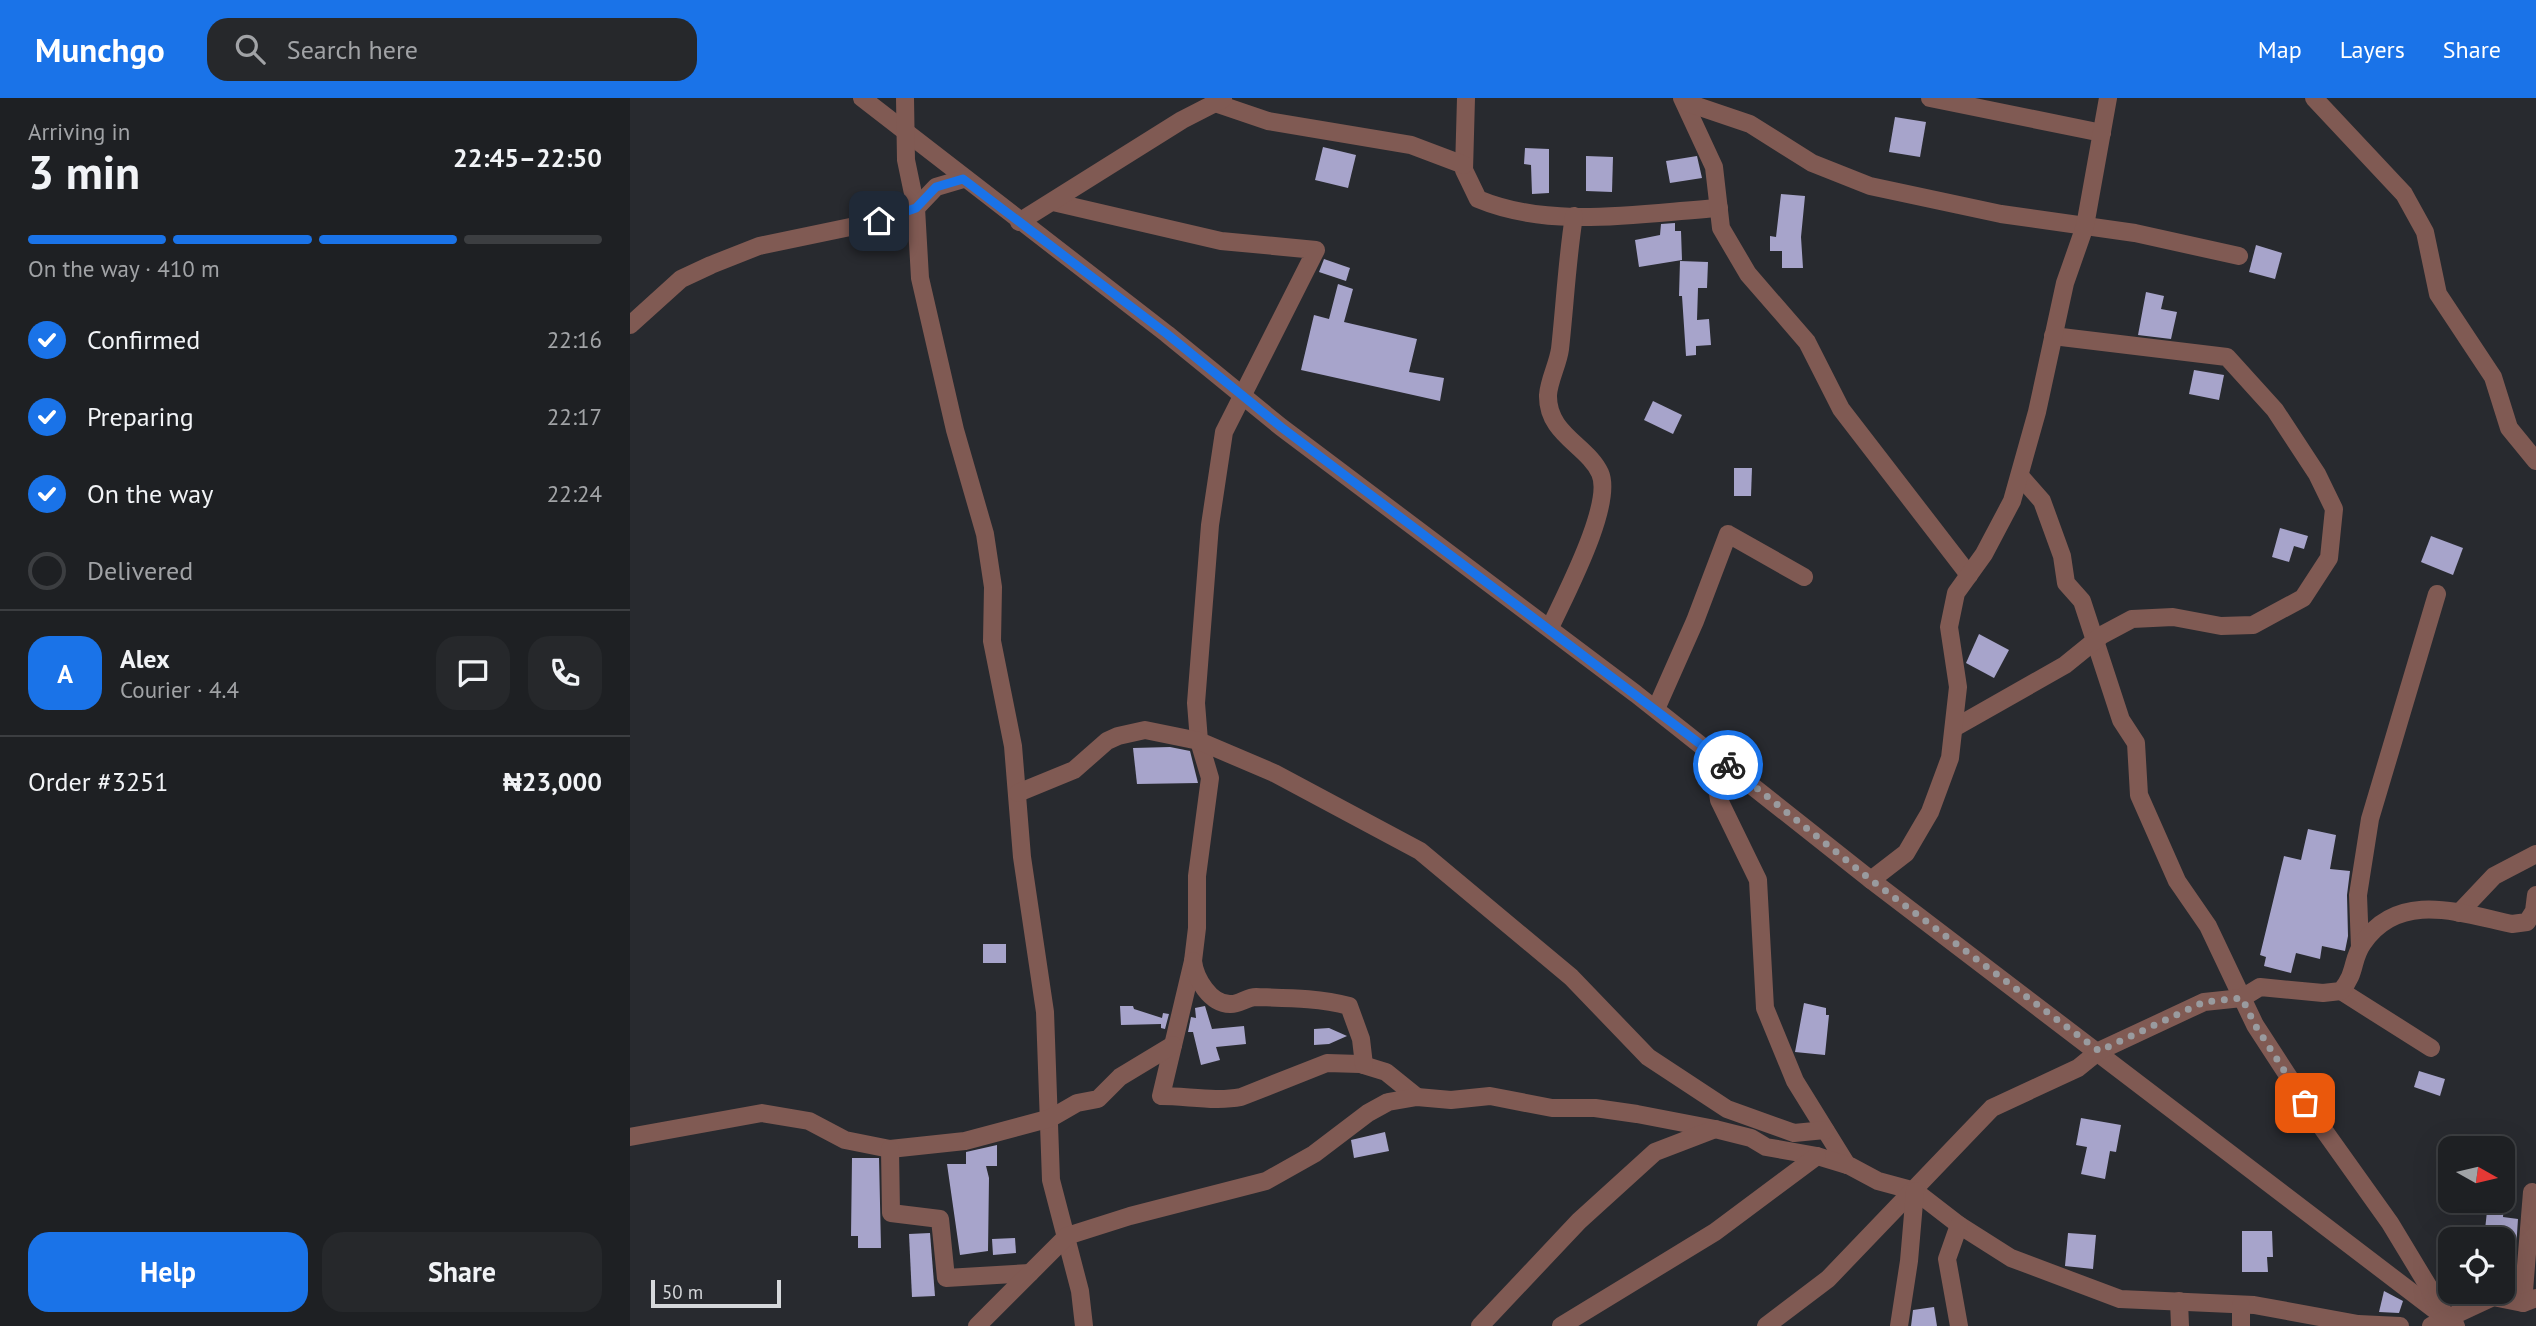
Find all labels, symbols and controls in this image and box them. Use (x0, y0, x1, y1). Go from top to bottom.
search box (207, 18, 697, 81)
text: Munchgo (35, 28, 165, 71)
icon: search (231, 30, 269, 68)
text: Search here (287, 33, 418, 66)
text: Map (2258, 34, 2302, 65)
text: Layers (2340, 34, 2405, 65)
text: Share (2443, 34, 2501, 65)
text: Arriving in (28, 117, 130, 146)
text: 22:45–22:50 (453, 141, 602, 174)
text: 3 min (28, 142, 140, 202)
pin (849, 191, 909, 251)
icon: home (860, 202, 898, 240)
text: On the way · 410 m (28, 254, 220, 283)
icon: check (28, 321, 66, 359)
text: Confirmed (87, 323, 200, 356)
text: 22:16 (547, 325, 602, 354)
icon: check (28, 398, 66, 436)
text: Preparing (87, 400, 194, 433)
text: 22:17 (547, 402, 602, 431)
icon: check (28, 475, 66, 513)
text: On the way (87, 477, 213, 510)
text: 22:24 (547, 479, 602, 508)
text: Delivered (87, 554, 193, 587)
button: chat (436, 636, 510, 710)
button: phone (528, 636, 602, 710)
text: Alex (120, 642, 170, 675)
text: A (57, 657, 73, 690)
text: Courier · 4.4 (120, 675, 239, 704)
courier (1693, 730, 1763, 800)
icon: bike (1709, 746, 1747, 784)
text: Order #3251 (28, 765, 168, 798)
text: ₦23,000 (503, 765, 602, 798)
pin (2275, 1073, 2335, 1133)
icon: bag (2286, 1084, 2324, 1122)
north arrow (2438, 1136, 2515, 1213)
map controls (2438, 1136, 2515, 1304)
button: locate (2438, 1227, 2515, 1304)
button: Help (28, 1232, 308, 1312)
button: Share (322, 1232, 602, 1312)
scale bar (651, 1277, 780, 1309)
text: 50 m (662, 1280, 703, 1304)

